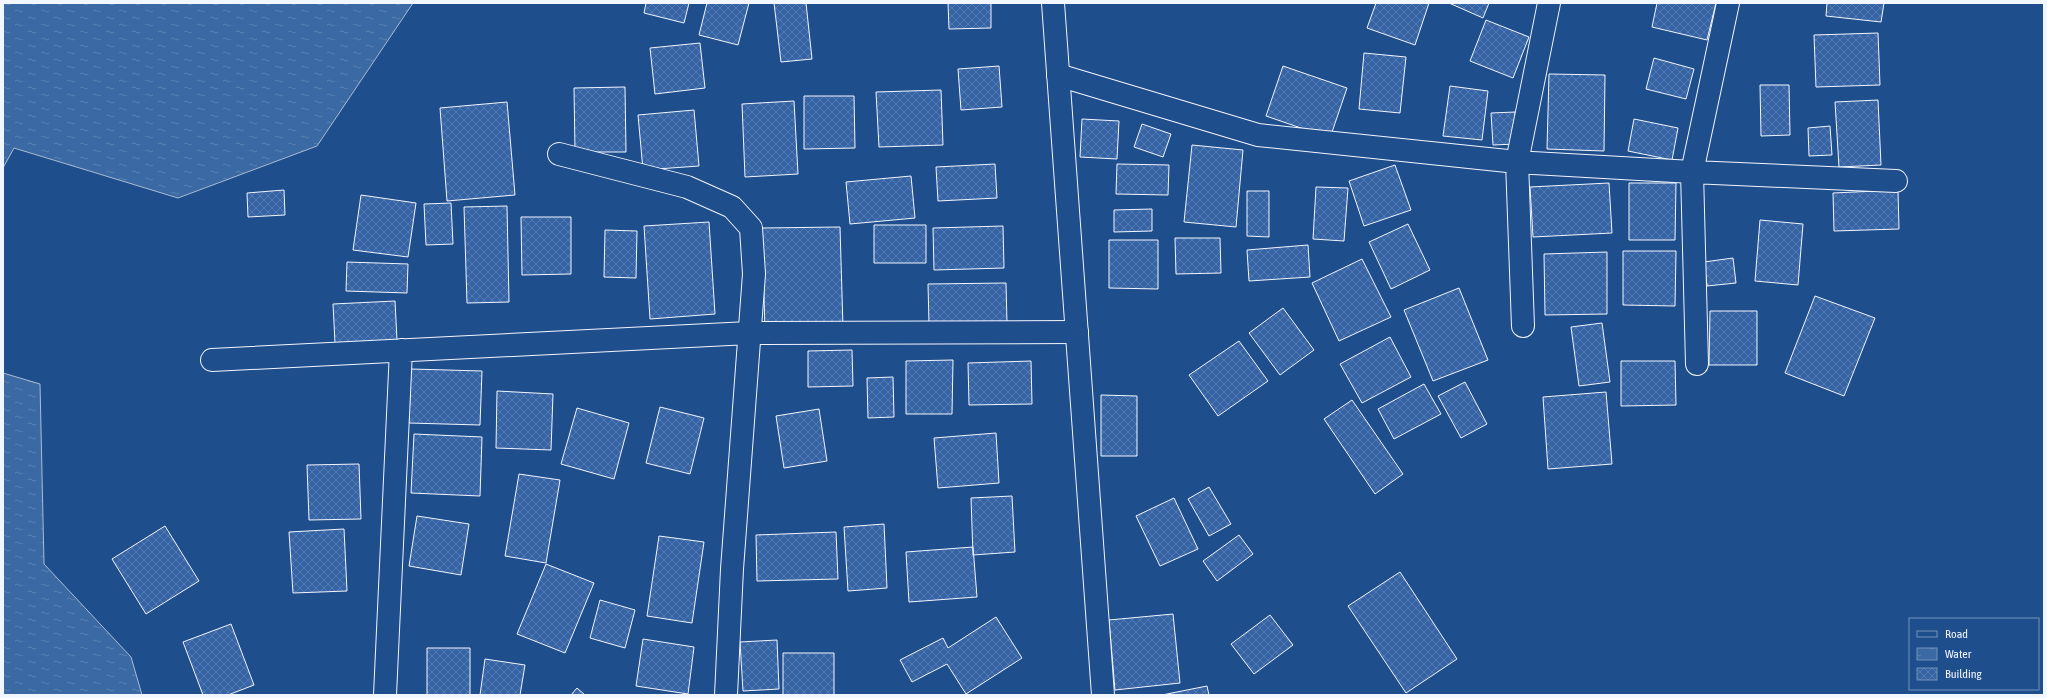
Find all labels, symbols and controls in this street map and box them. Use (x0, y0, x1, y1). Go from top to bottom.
legend (1909, 618, 2039, 690)
text: Road (1945, 627, 1968, 641)
text: Water (1945, 647, 1972, 661)
text: Building (1945, 667, 1983, 681)

